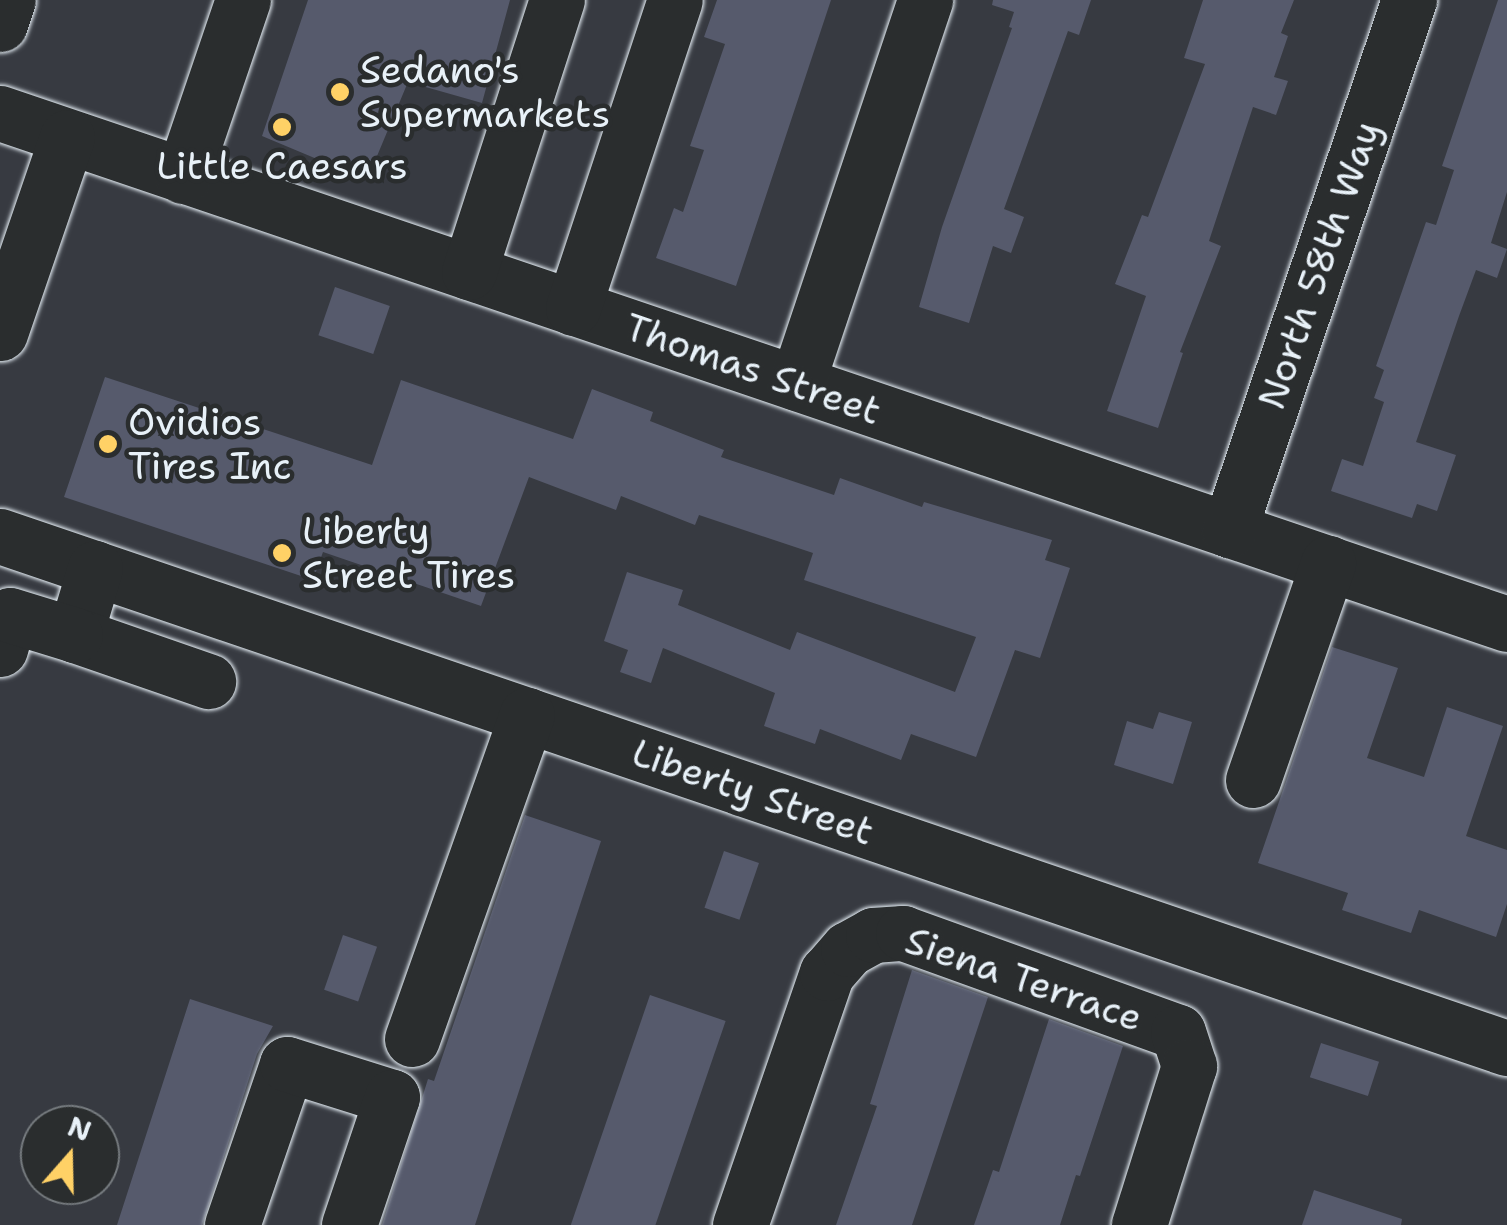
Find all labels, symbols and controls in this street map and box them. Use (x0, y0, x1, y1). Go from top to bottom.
place label: Sedano's Supermarkets (360, 47, 610, 136)
marker: Sedano's Supermarkets (329, 81, 351, 103)
street label: North 58th Way (1248, 115, 1390, 415)
marker: Little Caesars (271, 116, 293, 138)
place label: Little Caesars (156, 143, 408, 189)
street label: Thomas Street (619, 304, 887, 434)
place label: Ovidios Tires Inc (128, 399, 292, 488)
marker: Ovidios Tires Inc (97, 433, 119, 455)
place label: Liberty Street Tires (302, 508, 515, 598)
marker: Liberty Street Tires (271, 542, 293, 564)
street label: Liberty Street (626, 729, 880, 855)
street label: Siena Terrace (900, 917, 1148, 1041)
north arrow (20, 1105, 120, 1205)
text: N (63, 1107, 96, 1150)

